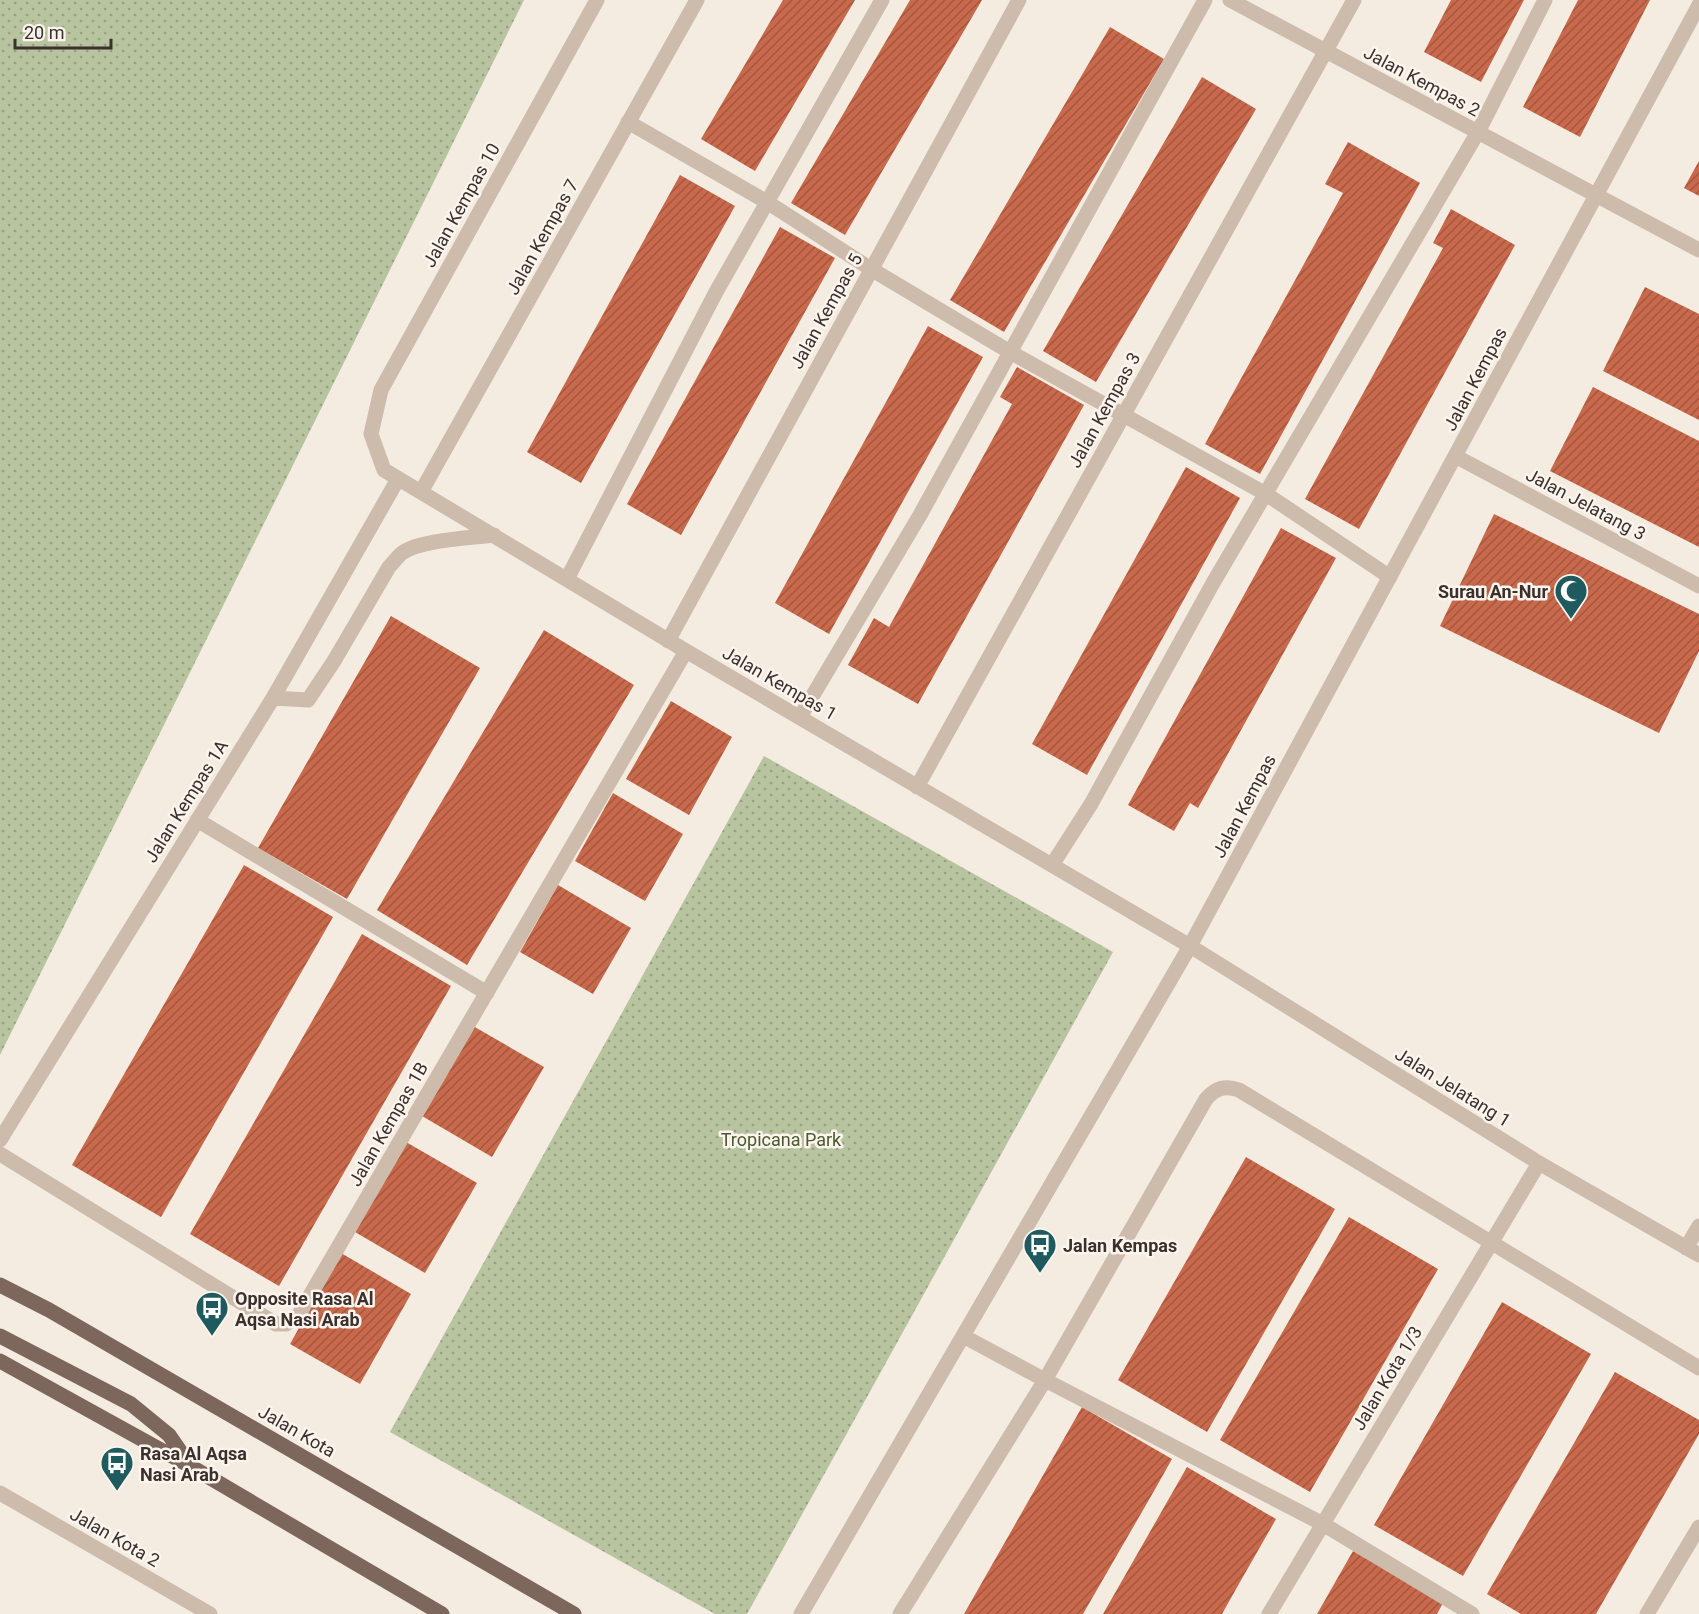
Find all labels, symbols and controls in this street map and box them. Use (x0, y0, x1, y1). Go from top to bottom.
scale bar (15, 12, 111, 50)
text: 20 m (24, 22, 64, 43)
street label: Jalan Kempas 2 (1360, 42, 1484, 120)
street label: Jalan Kempas 10 (418, 139, 504, 271)
street label: Jalan Kempas 7 (502, 176, 582, 298)
street label: Jalan Kempas 5 (786, 250, 866, 372)
street label: Jalan Kempas (1439, 324, 1511, 434)
street label: Jalan Kempas 3 (1064, 349, 1144, 471)
street label: Jalan Jelatang 3 (1523, 464, 1649, 544)
mosque icon: Surau An-Nur (1553, 573, 1589, 620)
place label: Surau An-Nur (1438, 581, 1548, 602)
street label: Jalan Kempas 1 (719, 642, 841, 724)
street label: Jalan Kempas 1A (140, 736, 232, 866)
street label: Jalan Kempas (1208, 751, 1280, 861)
street label: Jalan Jelatang 1 (1391, 1043, 1515, 1131)
street label: Jalan Kempas 1B (344, 1058, 432, 1190)
park label: Tropicana Park (721, 1129, 842, 1150)
bus stop icon: Jalan Kempas (1022, 1227, 1058, 1274)
place label: Jalan Kempas (1063, 1235, 1177, 1256)
place label: Opposite Rasa Al Aqsa Nasi Arab (235, 1288, 374, 1330)
bus stop icon: Opposite Rasa Al Aqsa Nasi Arab (194, 1290, 230, 1337)
street label: Jalan Kota 1/3 (1348, 1322, 1426, 1434)
street label: Jalan Kota (255, 1401, 339, 1461)
place label: Rasa Al Aqsa Nasi Arab (140, 1443, 247, 1485)
bus stop icon: Rasa Al Aqsa Nasi Arab (99, 1445, 135, 1492)
street label: Jalan Kota 2 (66, 1503, 164, 1571)

